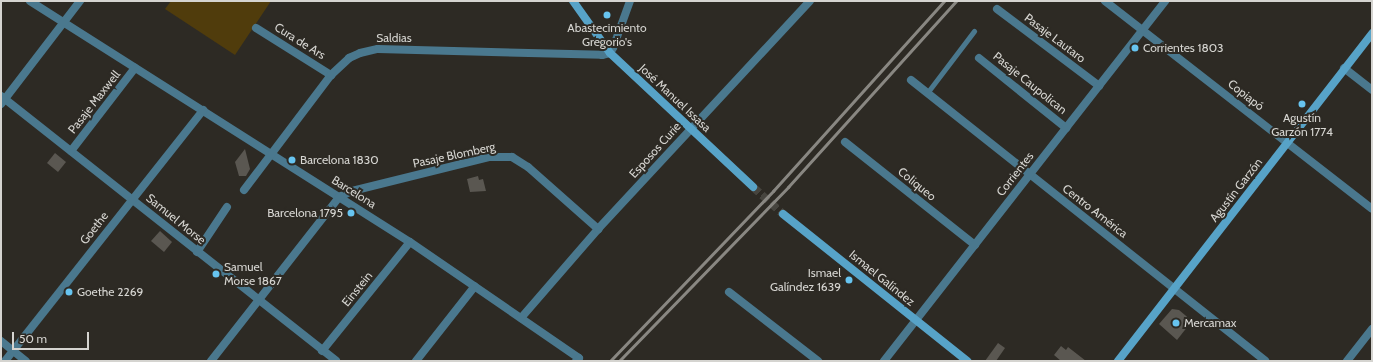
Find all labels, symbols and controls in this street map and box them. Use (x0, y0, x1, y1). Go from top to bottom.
marker: Abastecimiento Gregorio's (602, 10, 612, 20)
street label: Pasaje Lautaro (1022, 10, 1088, 66)
street label: Cura de Ars (272, 20, 328, 62)
place label: Abastecimiento Gregorio's (567, 21, 647, 49)
street label: Saldias (376, 31, 412, 45)
place label: Corrientes 1803 (1143, 41, 1224, 55)
marker: Corrientes 1803 (1130, 43, 1140, 53)
street label: Pasaje Caupolican (990, 49, 1070, 117)
street label: José Manuel Issasa (636, 61, 714, 135)
street label: Pasaje Maxwell (65, 68, 123, 136)
street label: Copiapó (1225, 76, 1267, 114)
marker: Agustín Garzón 1774 (1297, 99, 1307, 109)
place label: Agustín Garzón 1774 (1271, 111, 1333, 139)
street label: Esposos Curie (626, 119, 684, 181)
street label: Pasaje Blomberg (411, 139, 497, 171)
street label: Corrientes (993, 149, 1037, 199)
place label: Barcelona 1830 (300, 153, 379, 167)
marker: Barcelona 1830 (287, 155, 297, 165)
street label: Agustín Garzón (1207, 155, 1265, 225)
street label: Coliqueo (895, 164, 939, 204)
street label: Barcelona (329, 173, 379, 211)
street label: Centro América (1060, 181, 1130, 241)
street label: Samuel Morse (143, 191, 209, 247)
place label: Barcelona 1795 (267, 206, 343, 220)
marker: Barcelona 1795 (346, 208, 356, 218)
street label: Goethe (77, 209, 111, 247)
street label: Ismael Galíndez (846, 247, 918, 309)
place label: Samuel Morse 1867 (224, 260, 282, 288)
place label: Ismael Galíndez 1639 (770, 266, 841, 294)
marker: Samuel Morse 1867 (211, 269, 221, 279)
street label: Einstein (339, 269, 375, 309)
marker: Ismael Galíndez 1639 (844, 275, 854, 285)
place label: Goethe 2269 (77, 285, 143, 299)
marker: Goethe 2269 (64, 287, 74, 297)
place label: Mercamax (1184, 316, 1237, 330)
marker: Mercamax (1171, 318, 1181, 328)
scale bar (14, 324, 91, 350)
text: 50 m (19, 331, 47, 346)

